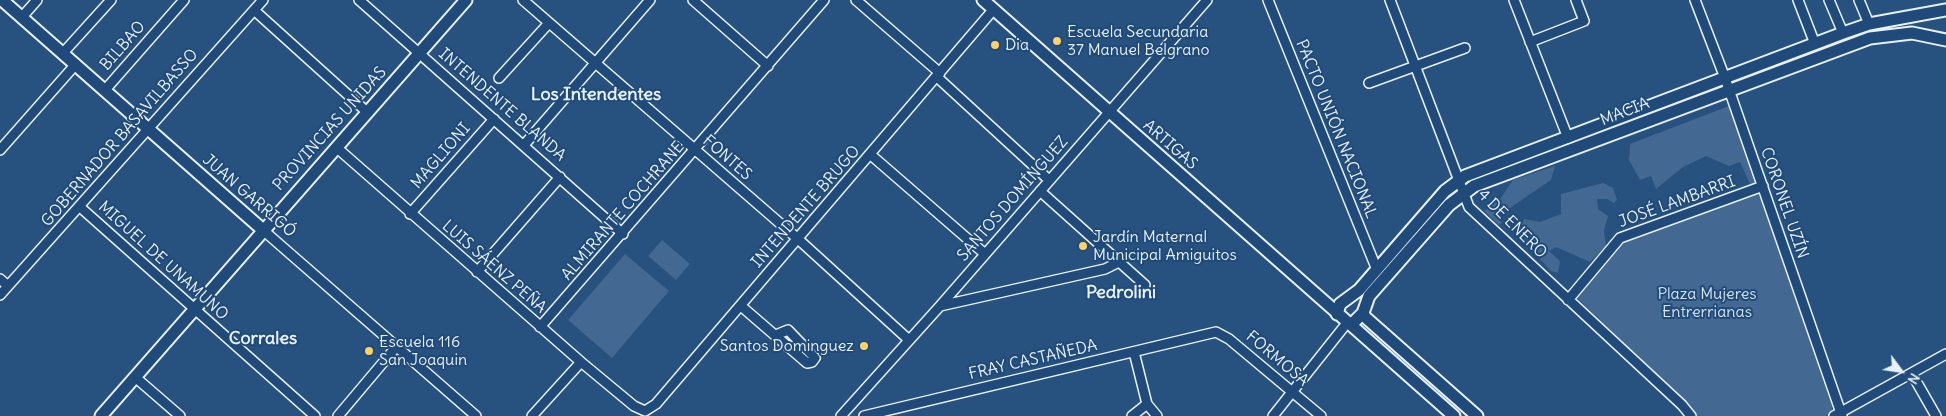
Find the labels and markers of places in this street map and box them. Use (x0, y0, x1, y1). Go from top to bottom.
place label: Escuela Secundaria 37 Manuel Belgrano (1067, 22, 1210, 60)
place label: Dia (1005, 35, 1029, 55)
marker: Escuela Secundaria 37 Manuel Belgrano (1051, 35, 1063, 47)
marker: Dia (989, 39, 1001, 51)
place label: Jardín Maternal Municipal Amiguitos (1093, 227, 1237, 265)
marker: Jardín Maternal Municipal Amiguitos (1077, 240, 1089, 252)
place label: Escuela 116 San Joaquin (379, 332, 467, 370)
place label: Santos Dominguez (720, 336, 854, 356)
marker: Santos Dominguez (858, 340, 870, 352)
marker: Escuela 116 San Joaquin (363, 345, 375, 357)

